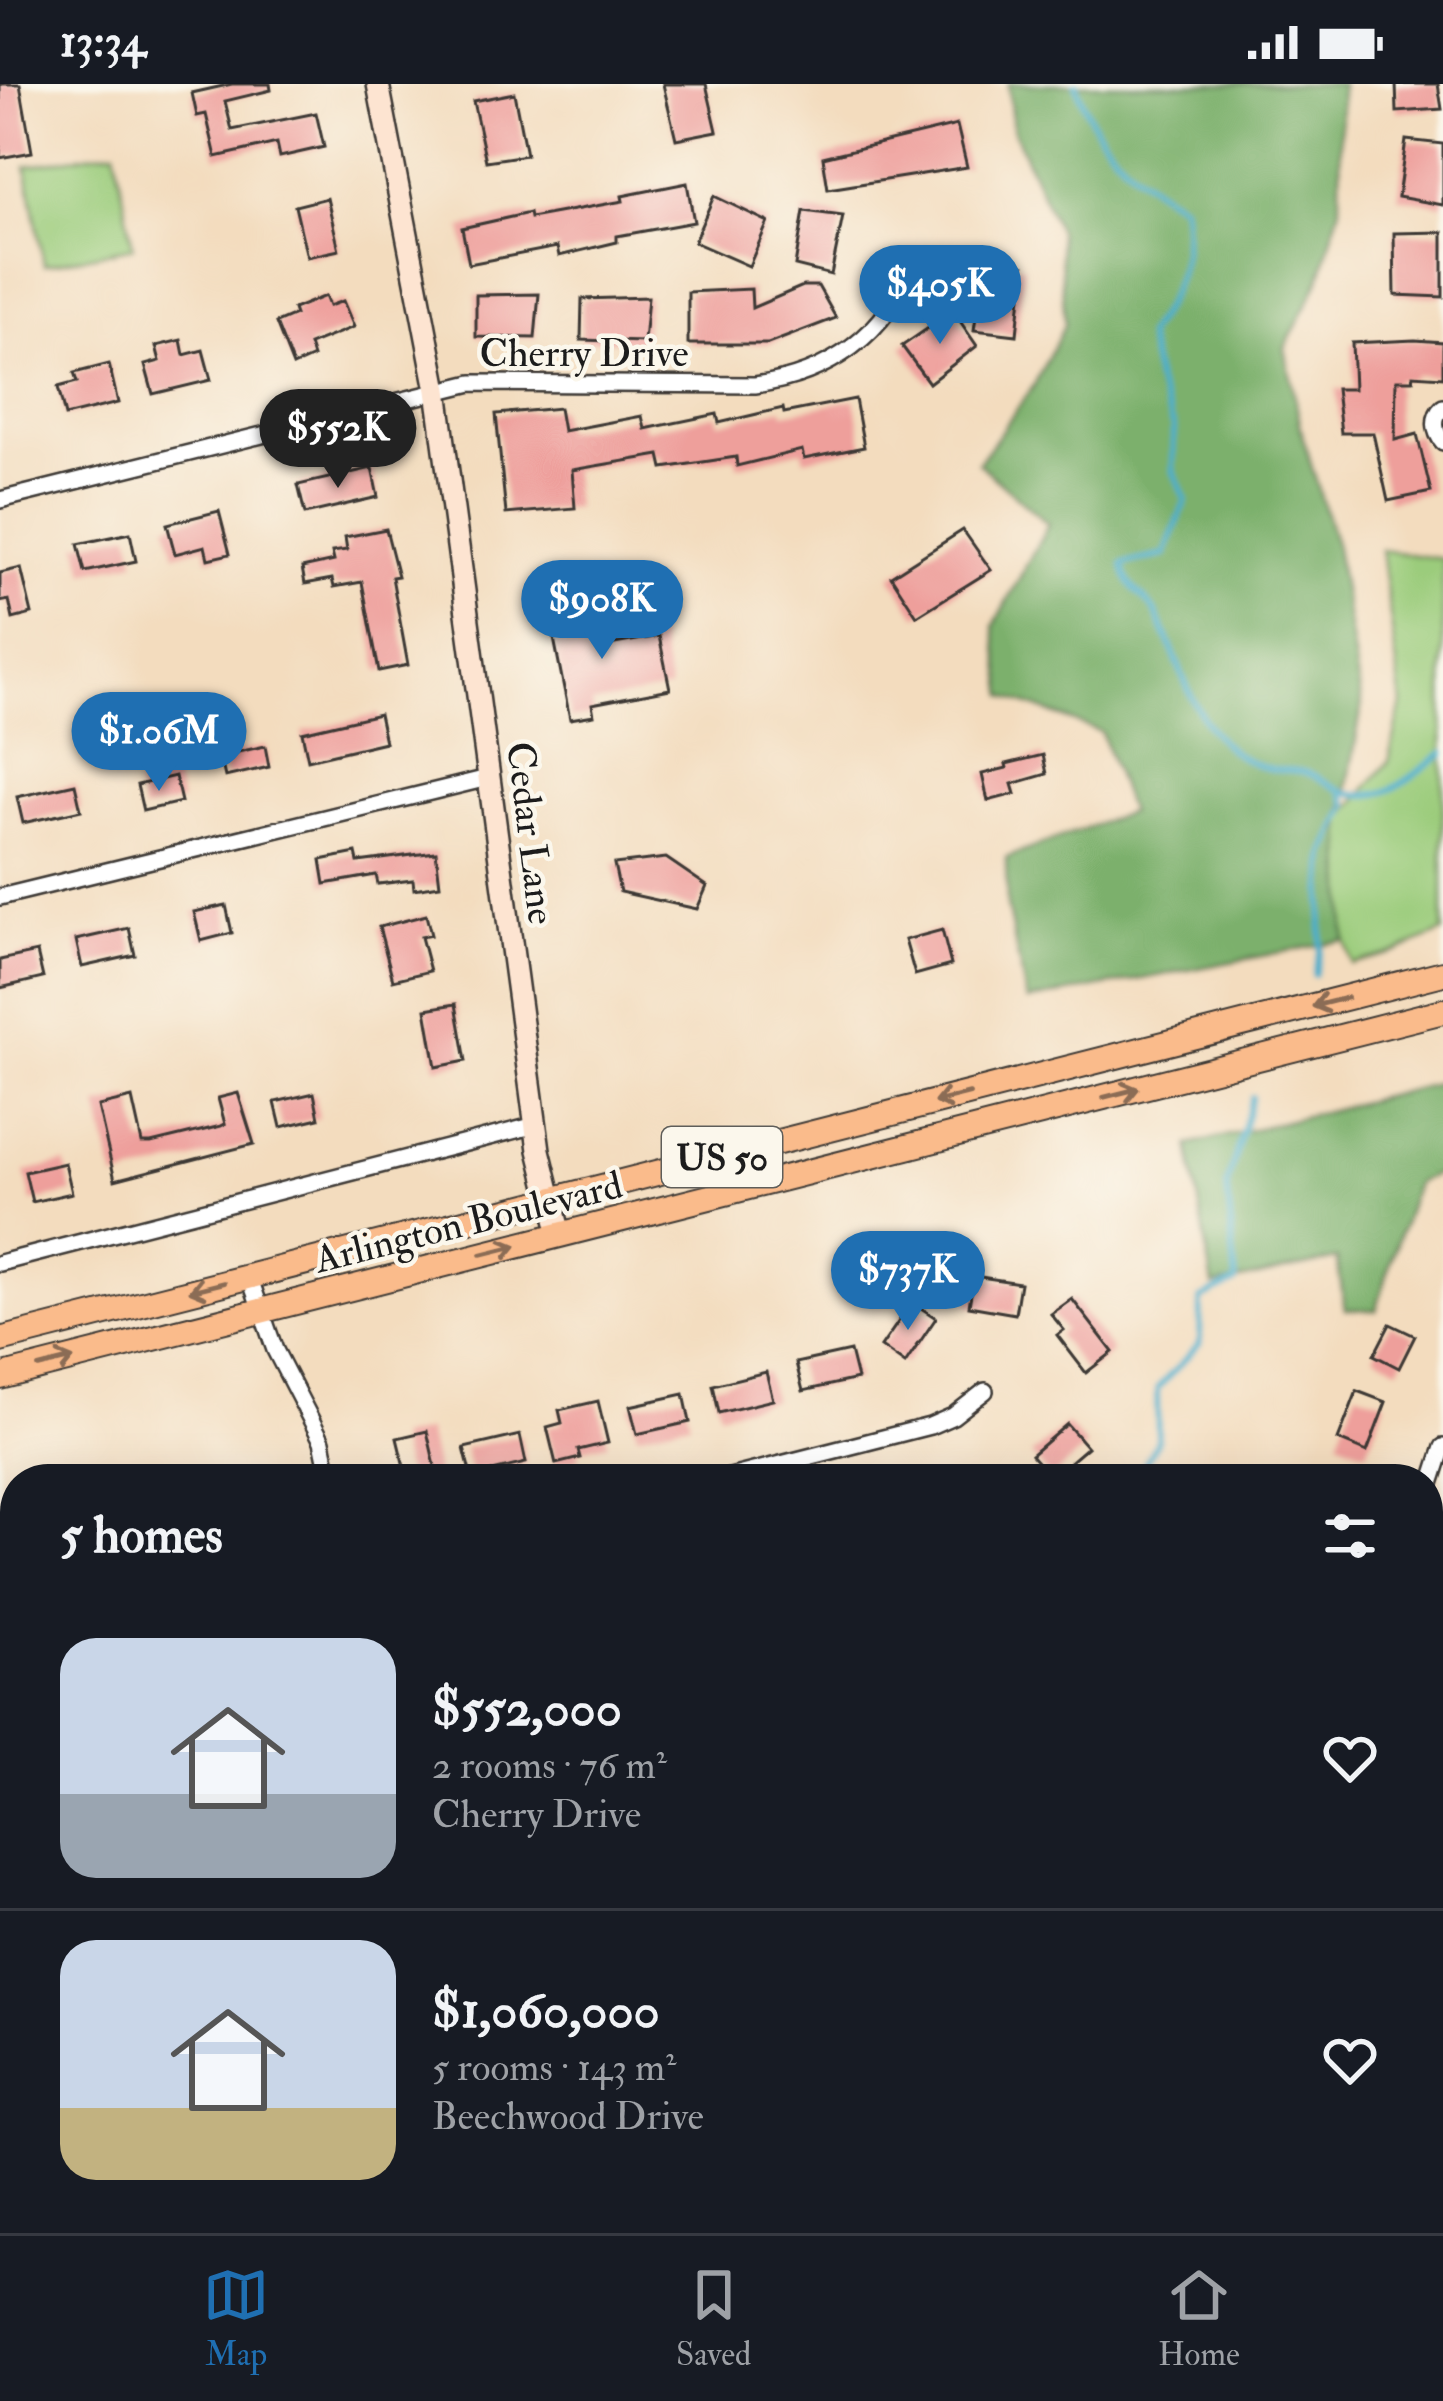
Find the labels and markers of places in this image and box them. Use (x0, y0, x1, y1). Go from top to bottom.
pin: $405K (856, 245, 1024, 347)
pin: $552K (254, 389, 422, 491)
pin: $908K (518, 560, 686, 662)
pin: $1.06M (61, 692, 257, 794)
pin: $737K (824, 1231, 992, 1333)

